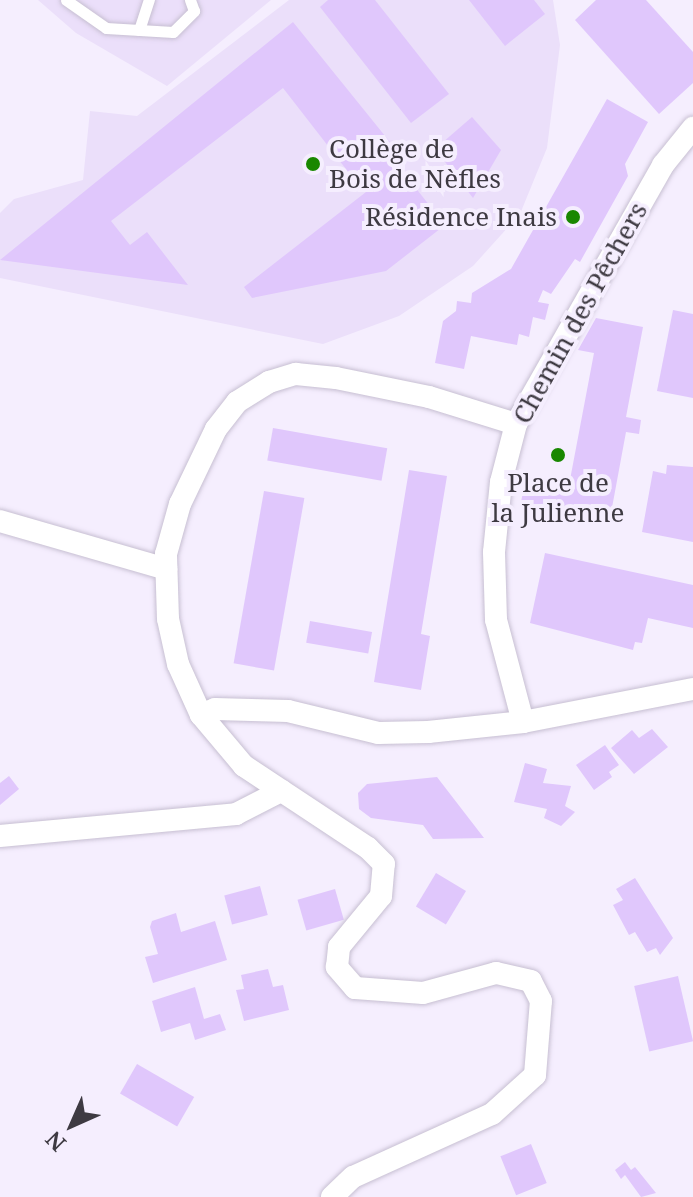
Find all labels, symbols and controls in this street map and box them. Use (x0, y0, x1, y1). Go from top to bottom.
place label: Collège de Bois de Nèfles (329, 133, 501, 194)
marker: Collège de Bois de Nèfles (304, 155, 322, 173)
street label: Chemin des Pêchers (506, 197, 654, 429)
place label: Résidence Inais (365, 201, 557, 233)
marker: Résidence Inais (564, 208, 582, 226)
marker: Place de la Julienne (549, 446, 567, 464)
place label: Place de la Julienne (492, 467, 624, 528)
north arrow (32, 1085, 112, 1165)
text: N (38, 1125, 72, 1159)

